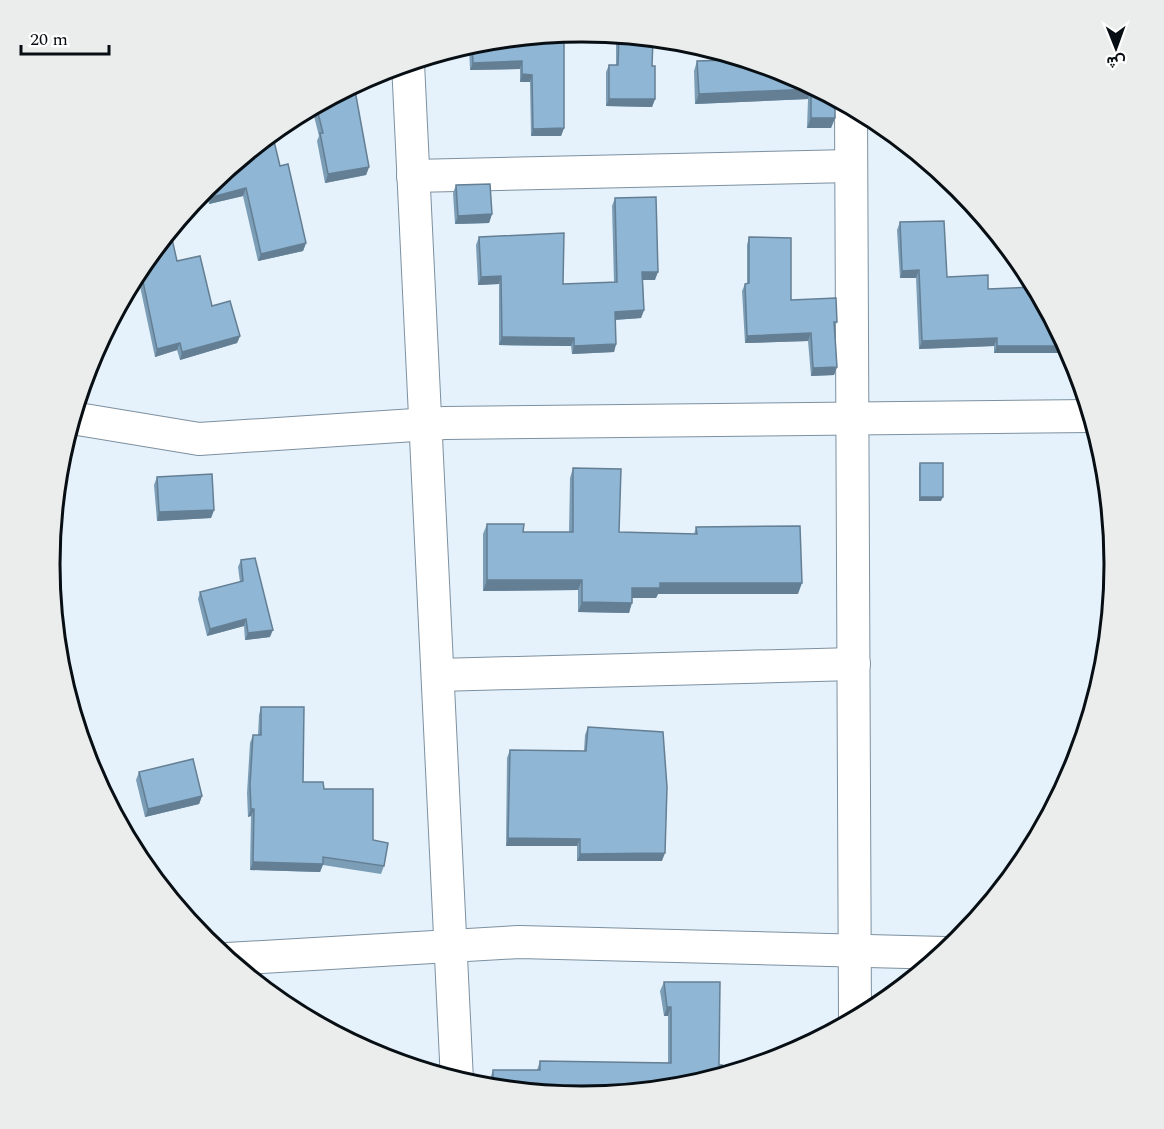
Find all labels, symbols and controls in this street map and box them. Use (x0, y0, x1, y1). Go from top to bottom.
scale bar (21, 18, 110, 56)
north arrow (1086, 18, 1146, 78)
text: 20 m (30, 26, 68, 53)
text: ش (1106, 50, 1126, 74)

